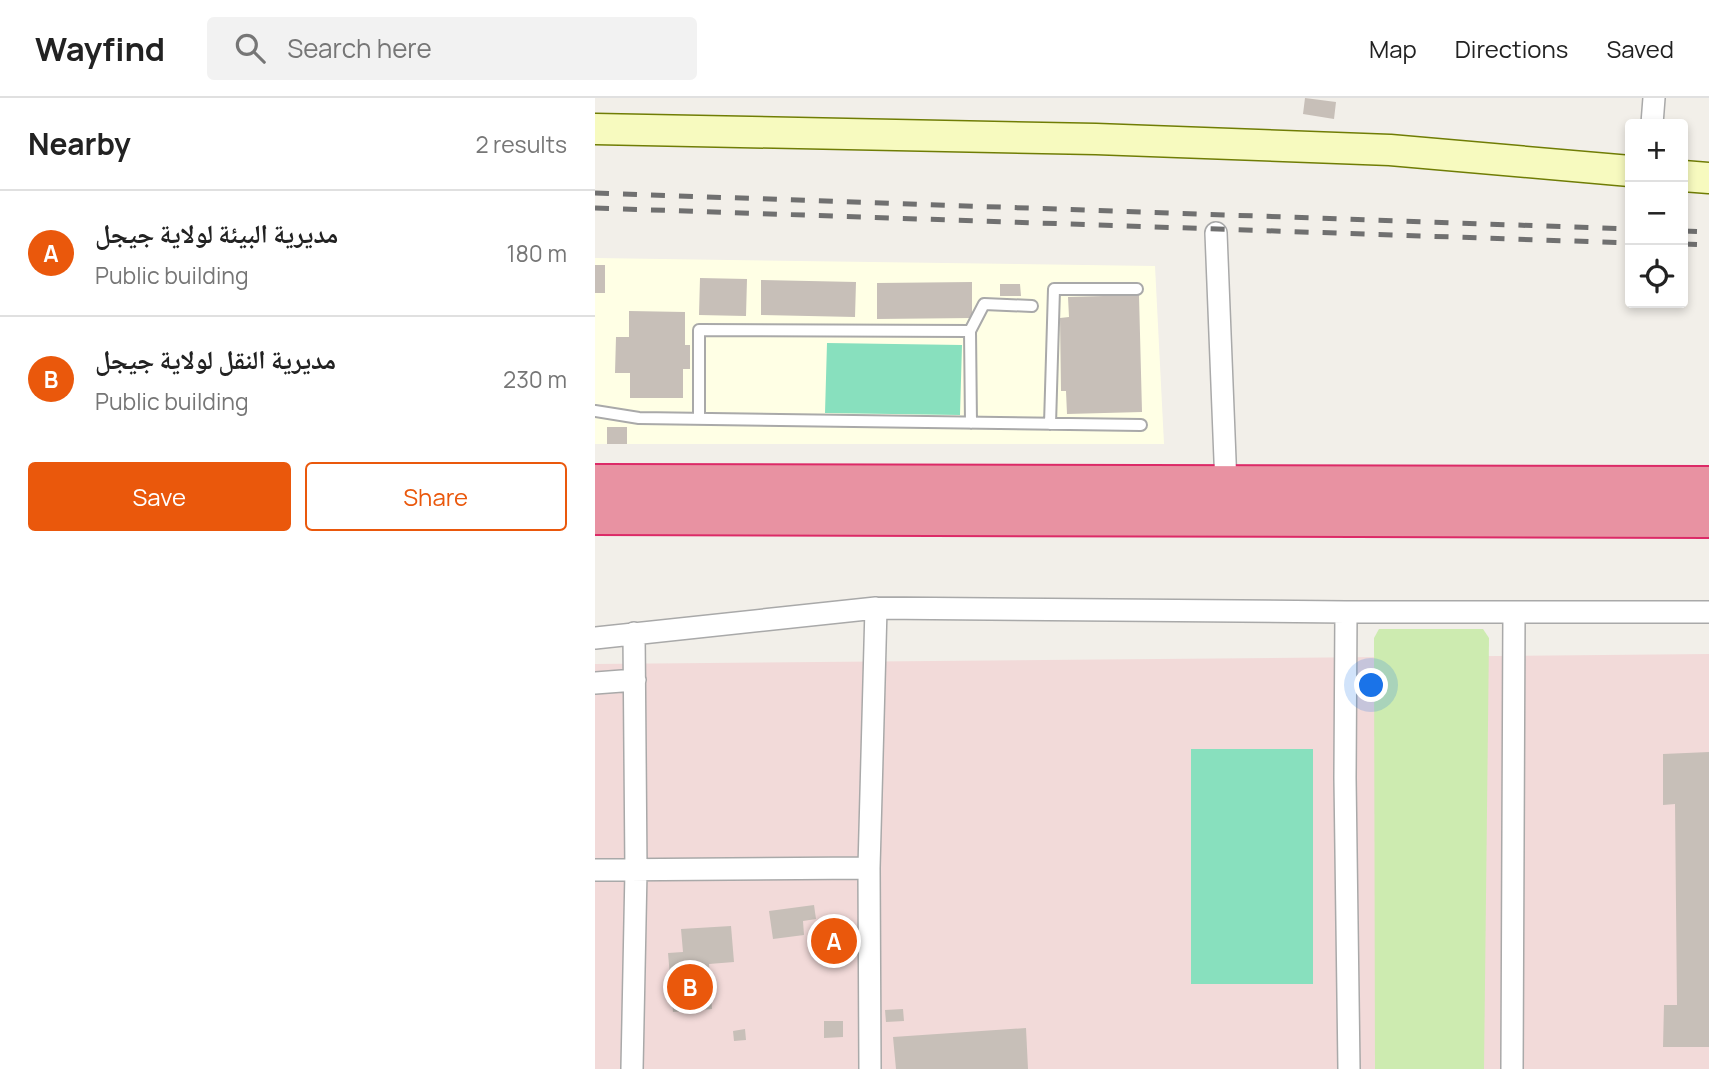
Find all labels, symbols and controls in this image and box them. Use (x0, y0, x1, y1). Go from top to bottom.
search box (207, 17, 697, 80)
text: Wayfind (35, 26, 165, 71)
icon: search (231, 29, 269, 67)
text: Search here (287, 30, 432, 66)
text: Map (1369, 32, 1417, 65)
text: Directions (1455, 32, 1568, 65)
text: Saved (1606, 32, 1674, 65)
map controls (1625, 119, 1688, 308)
button: + (1625, 119, 1688, 182)
text: Nearby (28, 123, 131, 164)
text: 2 results (475, 128, 567, 160)
button: − (1625, 182, 1688, 245)
text: مديرية البيئة لولاية جيجل (95, 215, 338, 251)
text: A (43, 237, 59, 269)
text: 180 m (507, 237, 567, 269)
button: locate (1625, 245, 1688, 308)
text: Public building (95, 259, 249, 291)
text: مديرية النقل لولاية جيجل (95, 341, 336, 377)
text: B (44, 363, 58, 395)
text: 230 m (503, 363, 567, 395)
text: Public building (95, 385, 249, 417)
button: Save (28, 462, 291, 531)
button: Share (305, 462, 567, 531)
your location (1354, 668, 1388, 702)
pin: A (811, 915, 857, 967)
pin: B (667, 961, 713, 1013)

